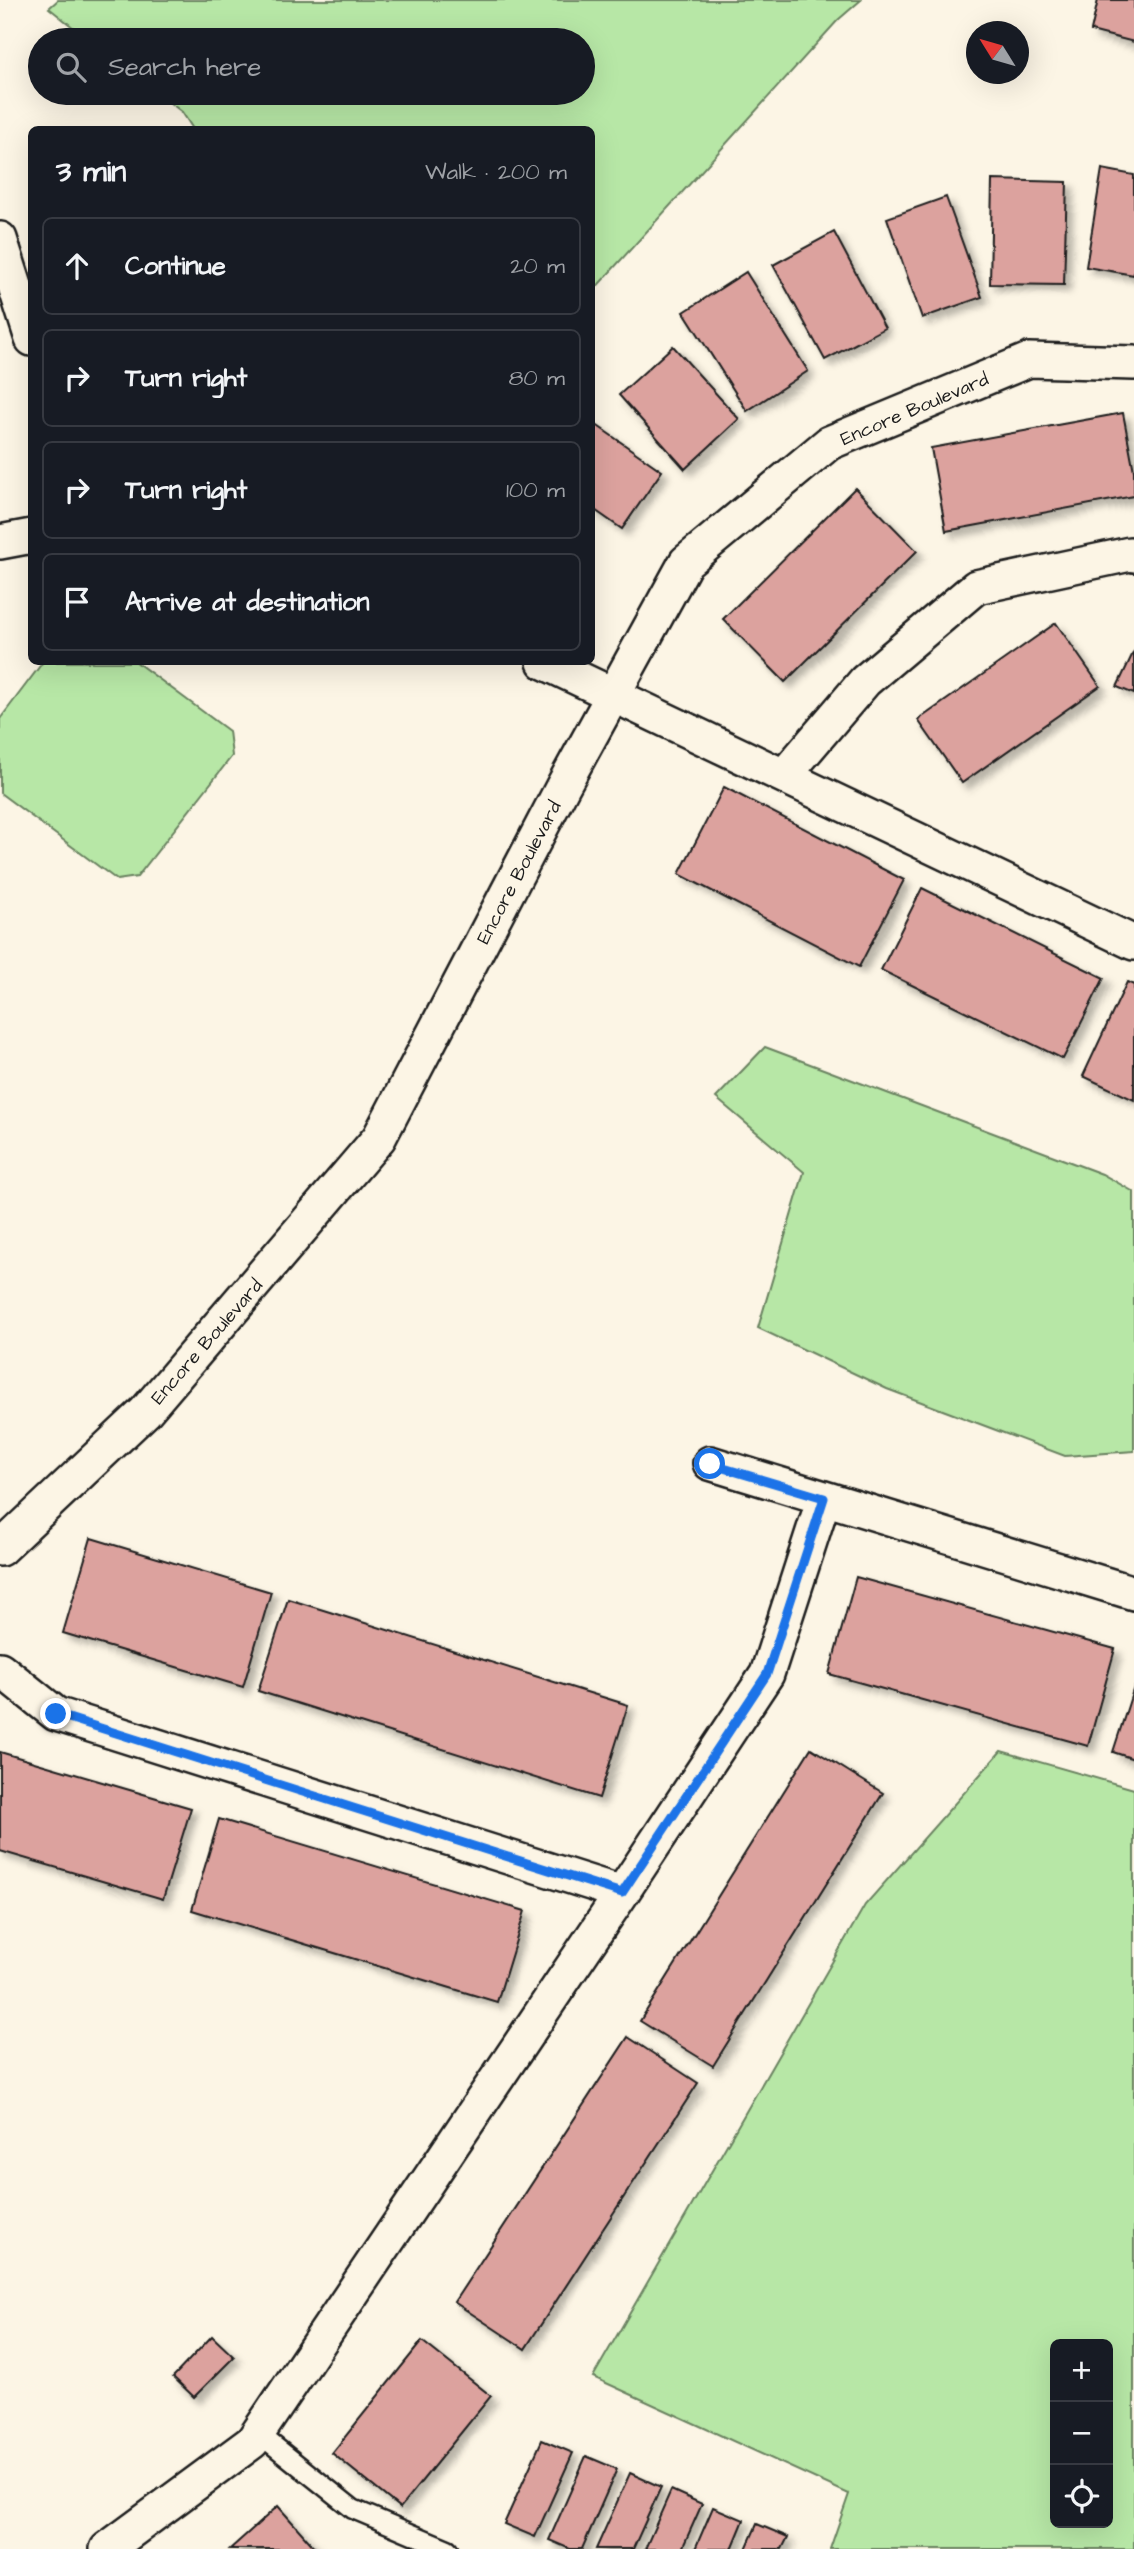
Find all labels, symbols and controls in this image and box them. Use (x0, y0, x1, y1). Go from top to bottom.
north arrow (966, 21, 1029, 84)
search box (28, 28, 595, 105)
icon: search (52, 48, 90, 86)
text: Search here (108, 49, 261, 85)
text: 3 min (56, 151, 126, 193)
text: Walk · 200 m (425, 156, 567, 188)
icon: ahead (58, 247, 96, 285)
text: Continue (125, 248, 226, 284)
text: 20 m (510, 250, 565, 282)
icon: right (58, 359, 96, 397)
text: Turn right (125, 360, 247, 396)
text: 80 m (508, 362, 565, 394)
street label: Encore Boulevard (836, 366, 993, 453)
icon: right (58, 471, 96, 509)
text: Turn right (125, 472, 247, 508)
text: 100 m (506, 474, 565, 506)
icon: arrive (58, 583, 96, 621)
text: Arrive at destination (125, 584, 370, 620)
street label: Encore Boulevard (470, 796, 569, 949)
street label: Encore Boulevard (145, 1273, 270, 1411)
route start (694, 1448, 725, 1479)
route end (40, 1698, 71, 1729)
map controls (1050, 2339, 1113, 2528)
button: + (1050, 2339, 1113, 2402)
button: − (1050, 2402, 1113, 2465)
button: locate (1050, 2465, 1113, 2528)

